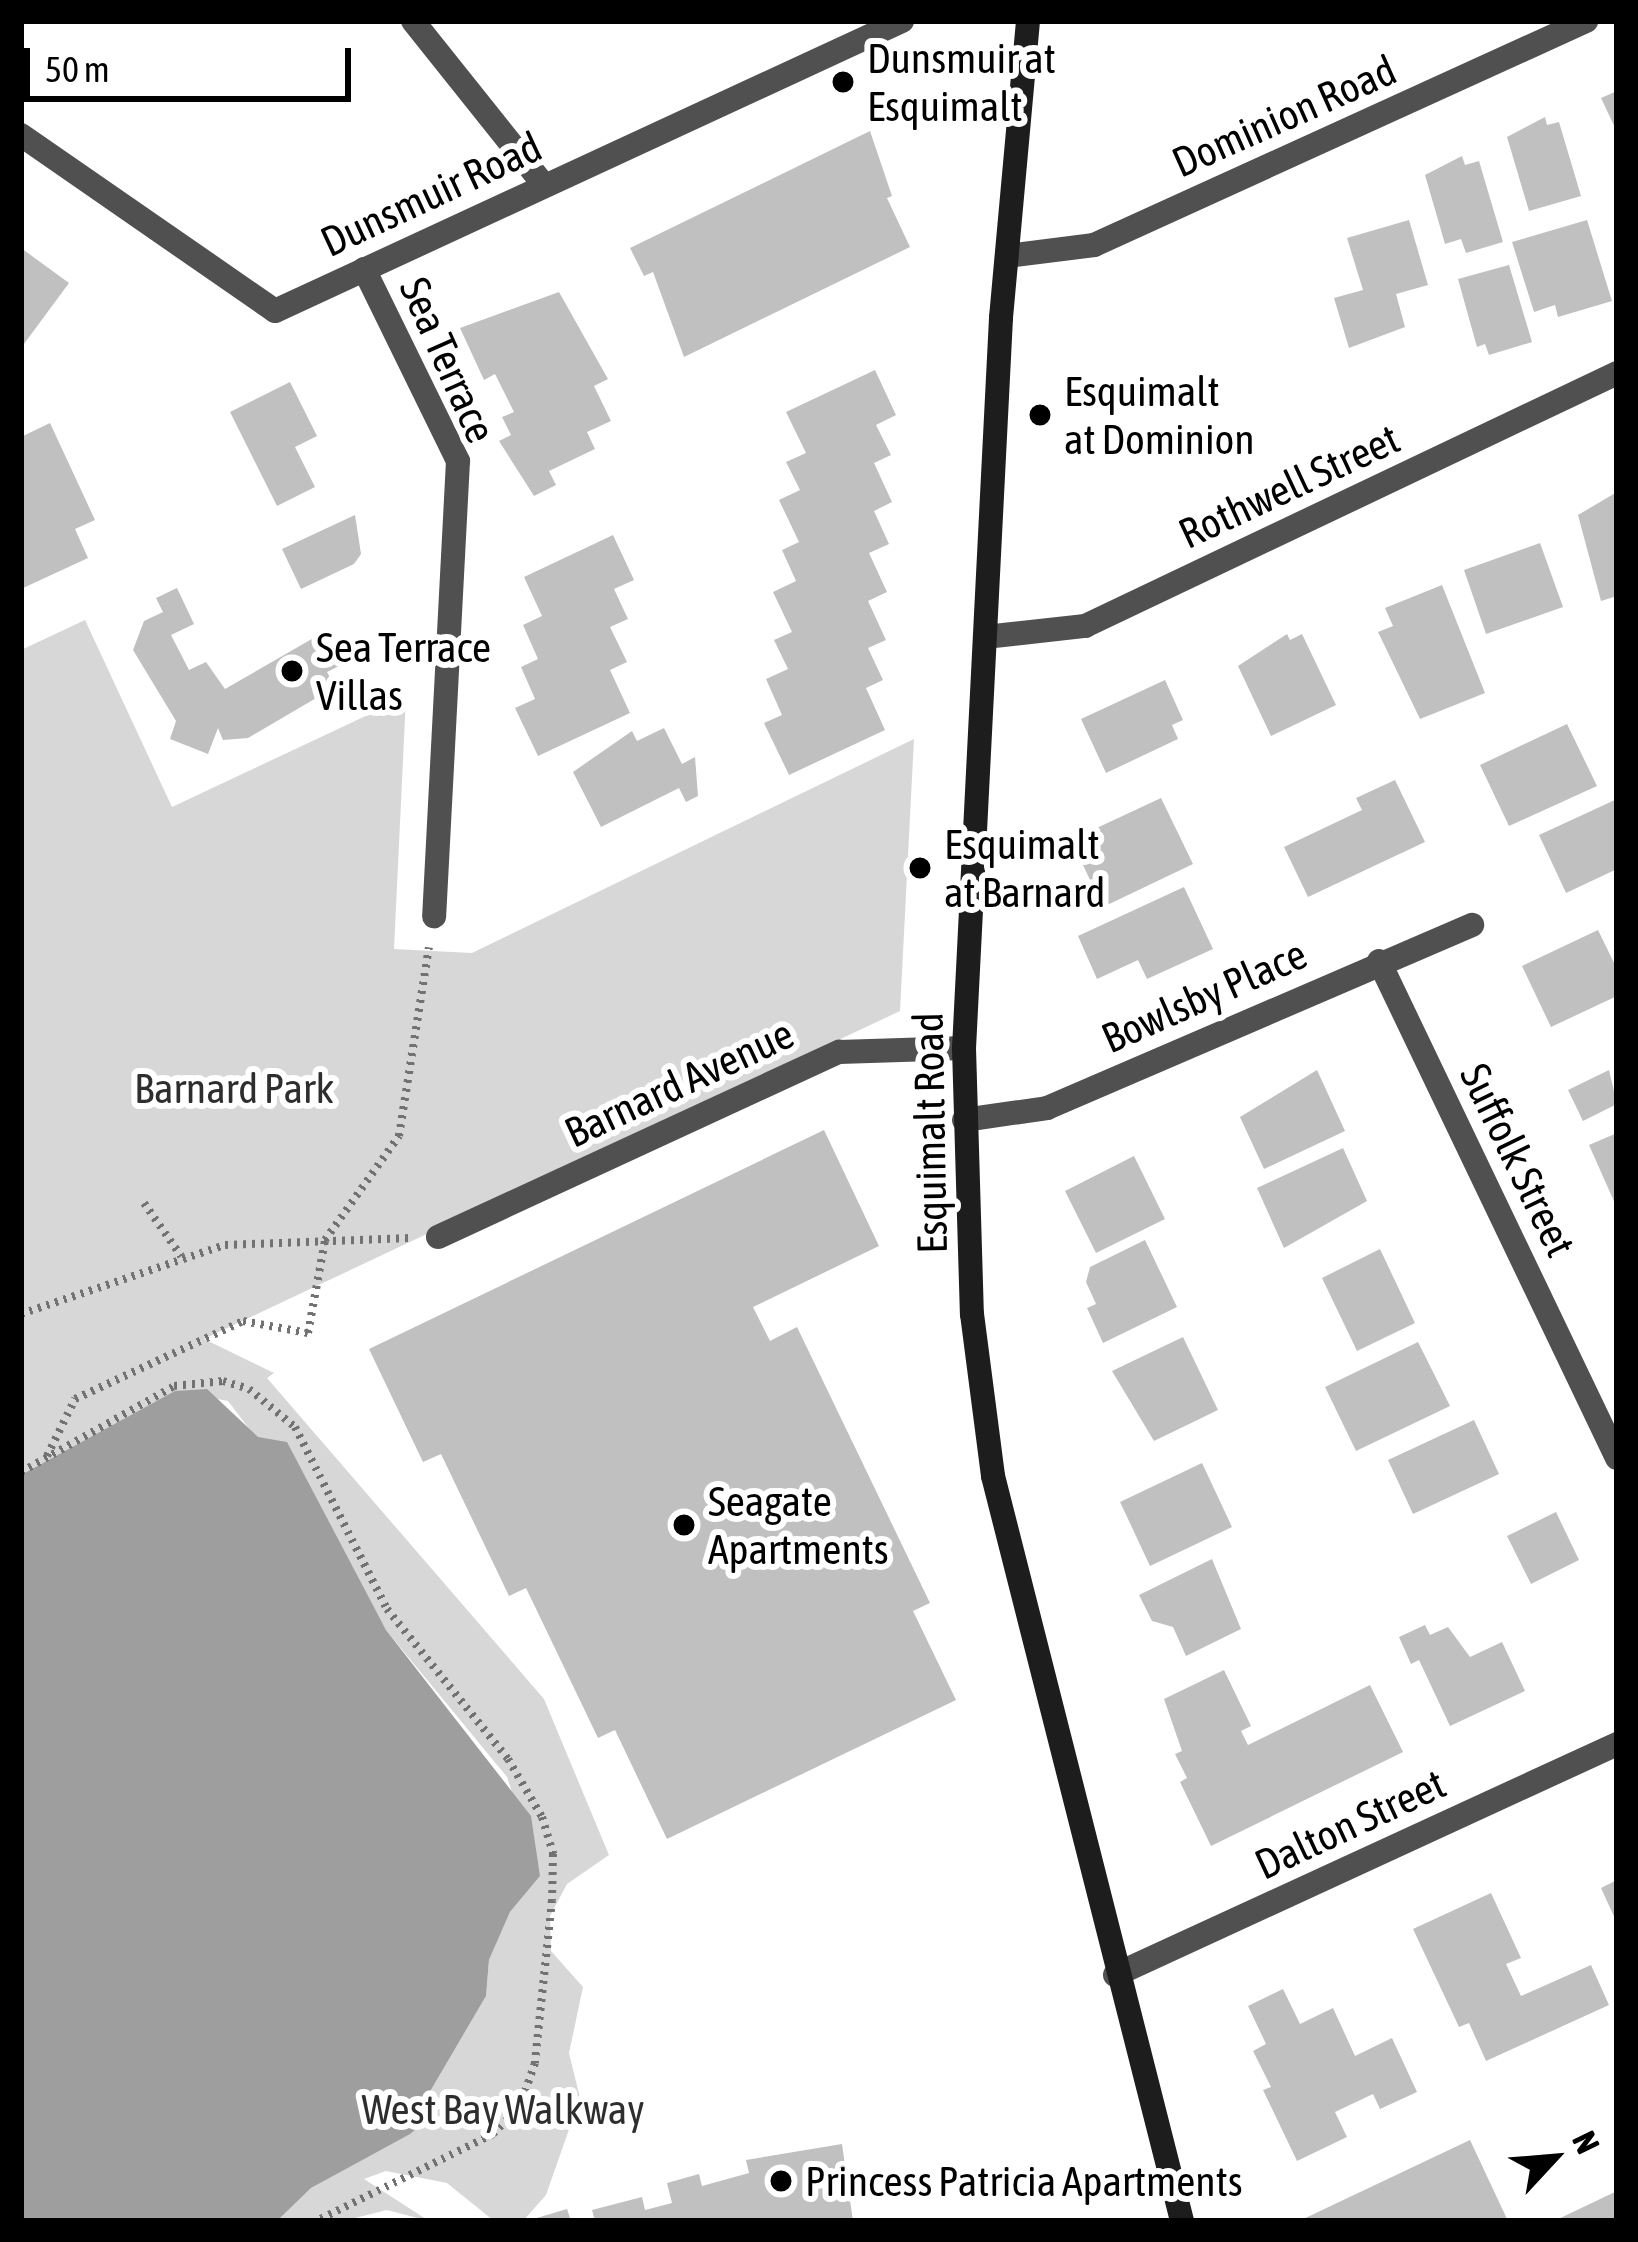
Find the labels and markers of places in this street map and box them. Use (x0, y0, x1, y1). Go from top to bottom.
place label: Dunsmuir at Esquimalt (867, 33, 1056, 132)
marker: Dunsmuir at Esquimalt (830, 69, 856, 95)
place label: Esquimalt at Dominion (1064, 366, 1255, 464)
marker: Esquimalt at Dominion (1027, 402, 1053, 428)
place label: Sea Terrace Villas (316, 622, 491, 720)
marker: Sea Terrace Villas (279, 658, 305, 684)
place label: Esquimalt at Barnard (944, 819, 1105, 918)
marker: Esquimalt at Barnard (907, 855, 933, 881)
place label: Seagate Apartments (708, 1476, 889, 1574)
marker: Seagate Apartments (671, 1512, 697, 1538)
place label: Princess Patricia Apartments (805, 2156, 1243, 2206)
marker: Princess Patricia Apartments (768, 2168, 794, 2194)

